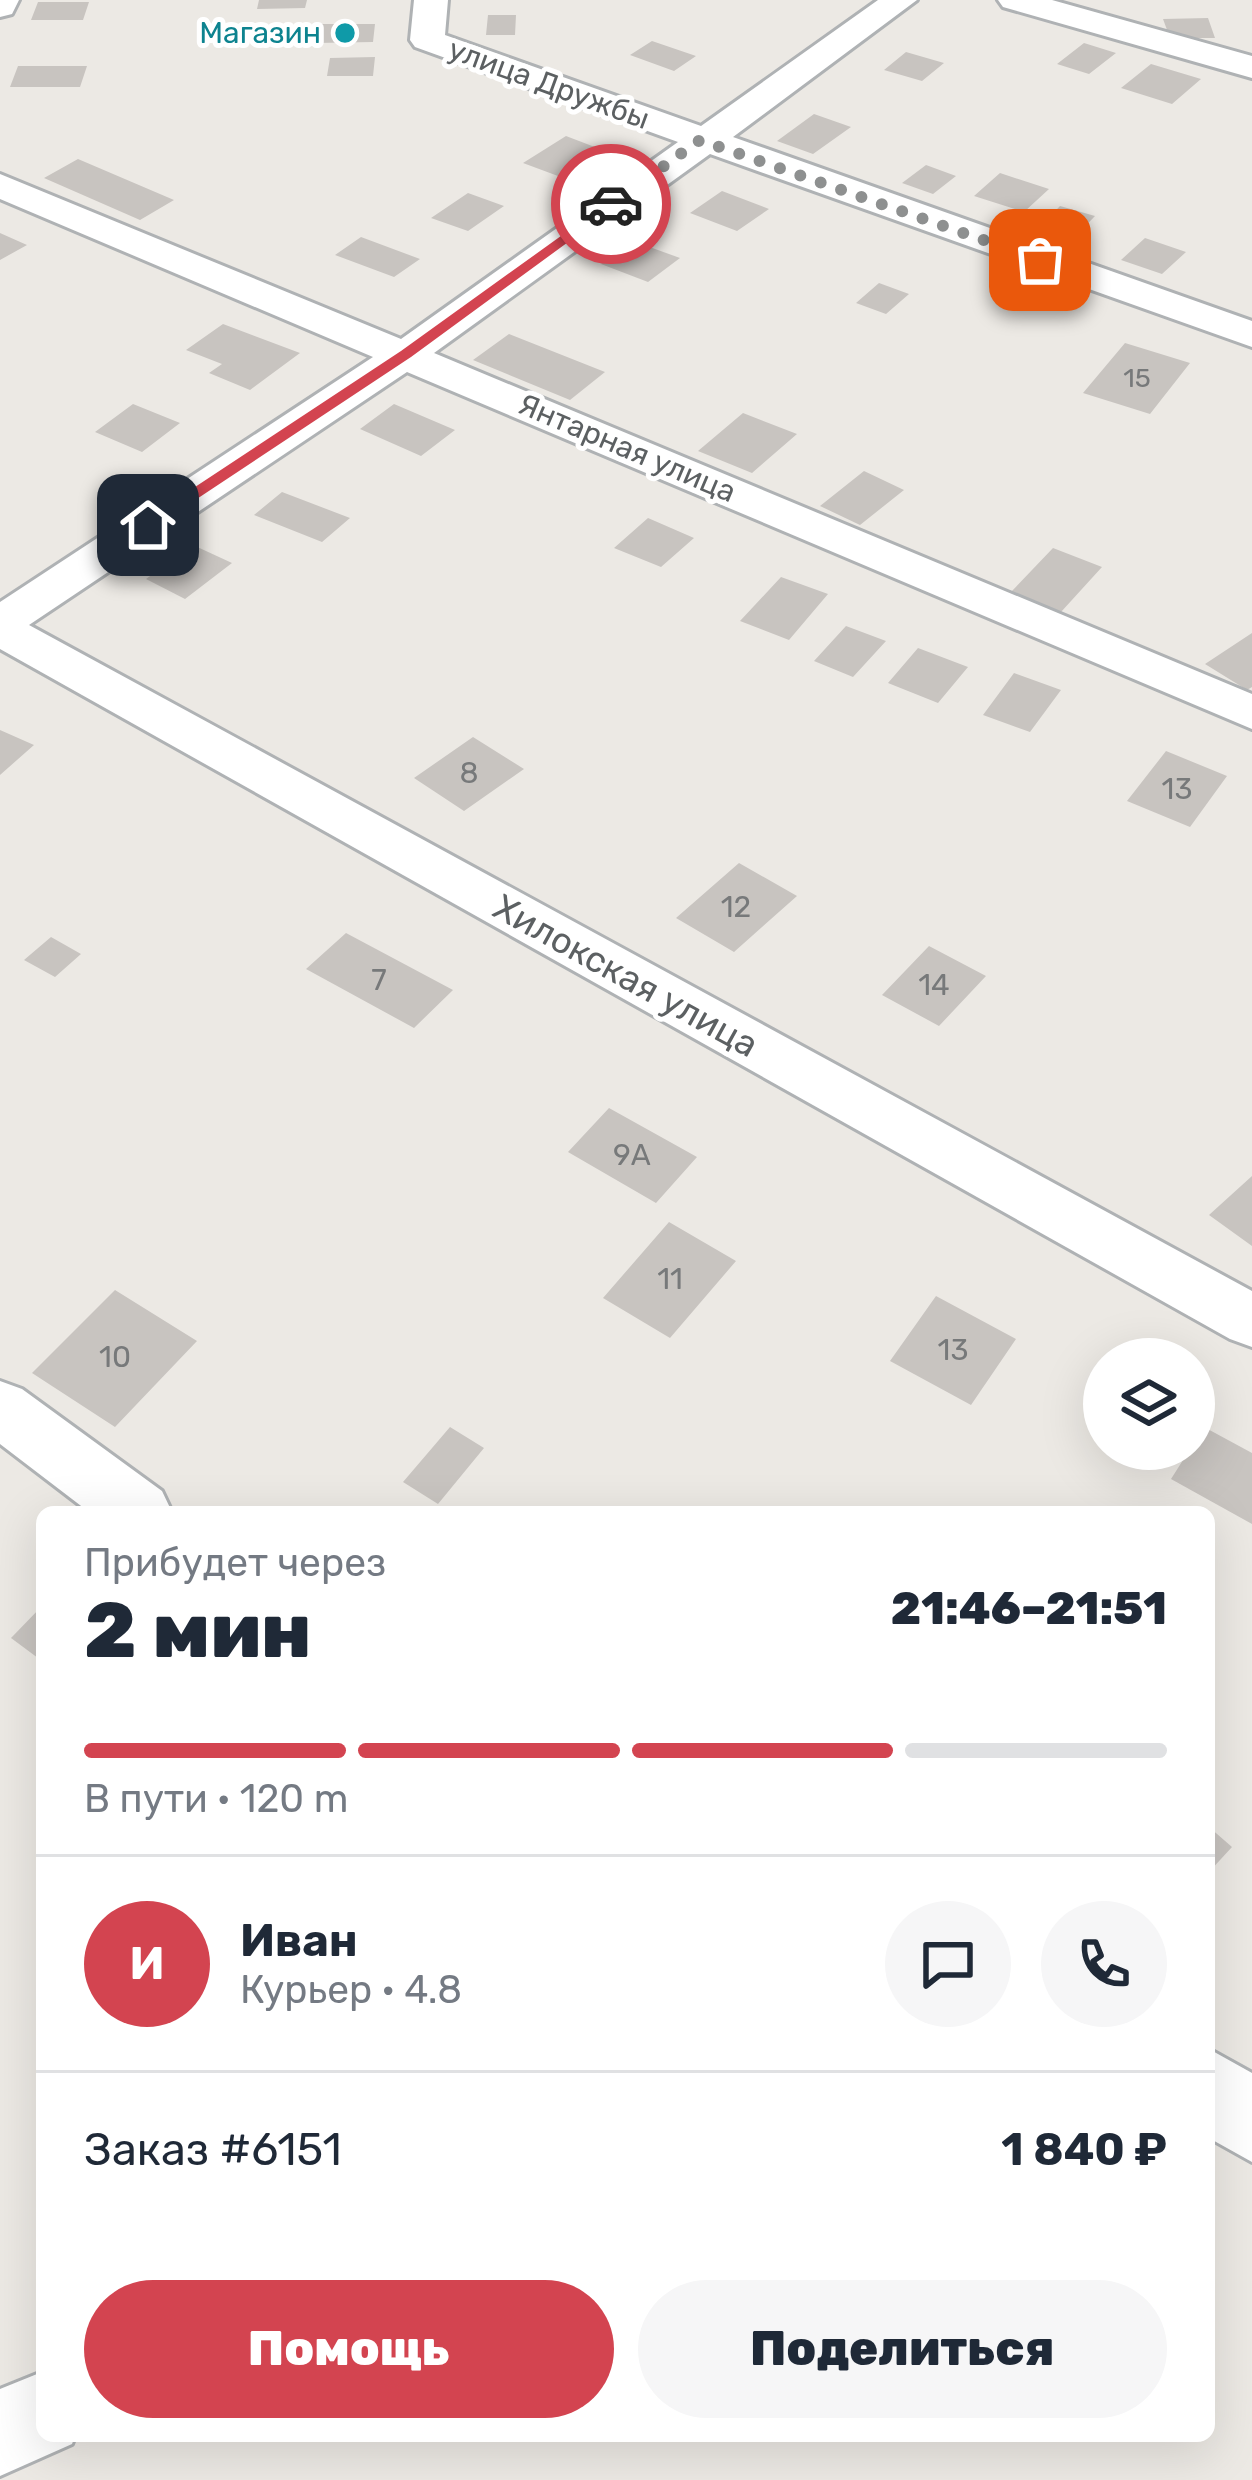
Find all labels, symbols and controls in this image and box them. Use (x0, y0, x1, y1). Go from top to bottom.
place label: Магазин (199, 15, 321, 51)
marker: Магазин (332, 20, 358, 46)
street label: улица Дружбы (444, 31, 654, 137)
courier (551, 144, 671, 264)
icon: car (578, 171, 644, 237)
pin (989, 209, 1091, 311)
icon: bag (1007, 227, 1073, 293)
house number: 15 (1123, 362, 1151, 394)
street label: Янтарная улица (513, 386, 741, 510)
pin (97, 474, 199, 576)
icon: home (115, 492, 181, 558)
house number: 8 (459, 755, 479, 791)
house number: 13 (1162, 771, 1192, 807)
street label: Хилокская улица (486, 885, 766, 1066)
house number: 12 (721, 889, 751, 925)
house number: 7 (371, 962, 387, 998)
house number: 14 (918, 967, 950, 1003)
house number: 9А (613, 1137, 651, 1173)
house number: 11 (657, 1261, 683, 1297)
house number: 13 (938, 1332, 968, 1368)
map controls (1083, 1338, 1215, 1470)
button: layers (1083, 1338, 1215, 1470)
house number: 10 (99, 1339, 131, 1375)
text: Прибудет через (84, 1540, 386, 1586)
text: 21:46–21:51 (891, 1582, 1167, 1635)
text: 2 мин (84, 1584, 312, 1677)
text: В пути · 120 m (84, 1776, 348, 1822)
button: chat (885, 1901, 1011, 2027)
button: phone (1041, 1901, 1167, 2027)
text: Иван (240, 1914, 358, 1967)
text: И (129, 1937, 165, 1990)
text: Курьер · 4.8 (240, 1967, 462, 2013)
text: Заказ #6151 (84, 2123, 342, 2176)
text: 1 840 ₽ (1001, 2123, 1167, 2176)
button: Помощь (84, 2280, 614, 2418)
button: Поделиться (638, 2280, 1167, 2418)

